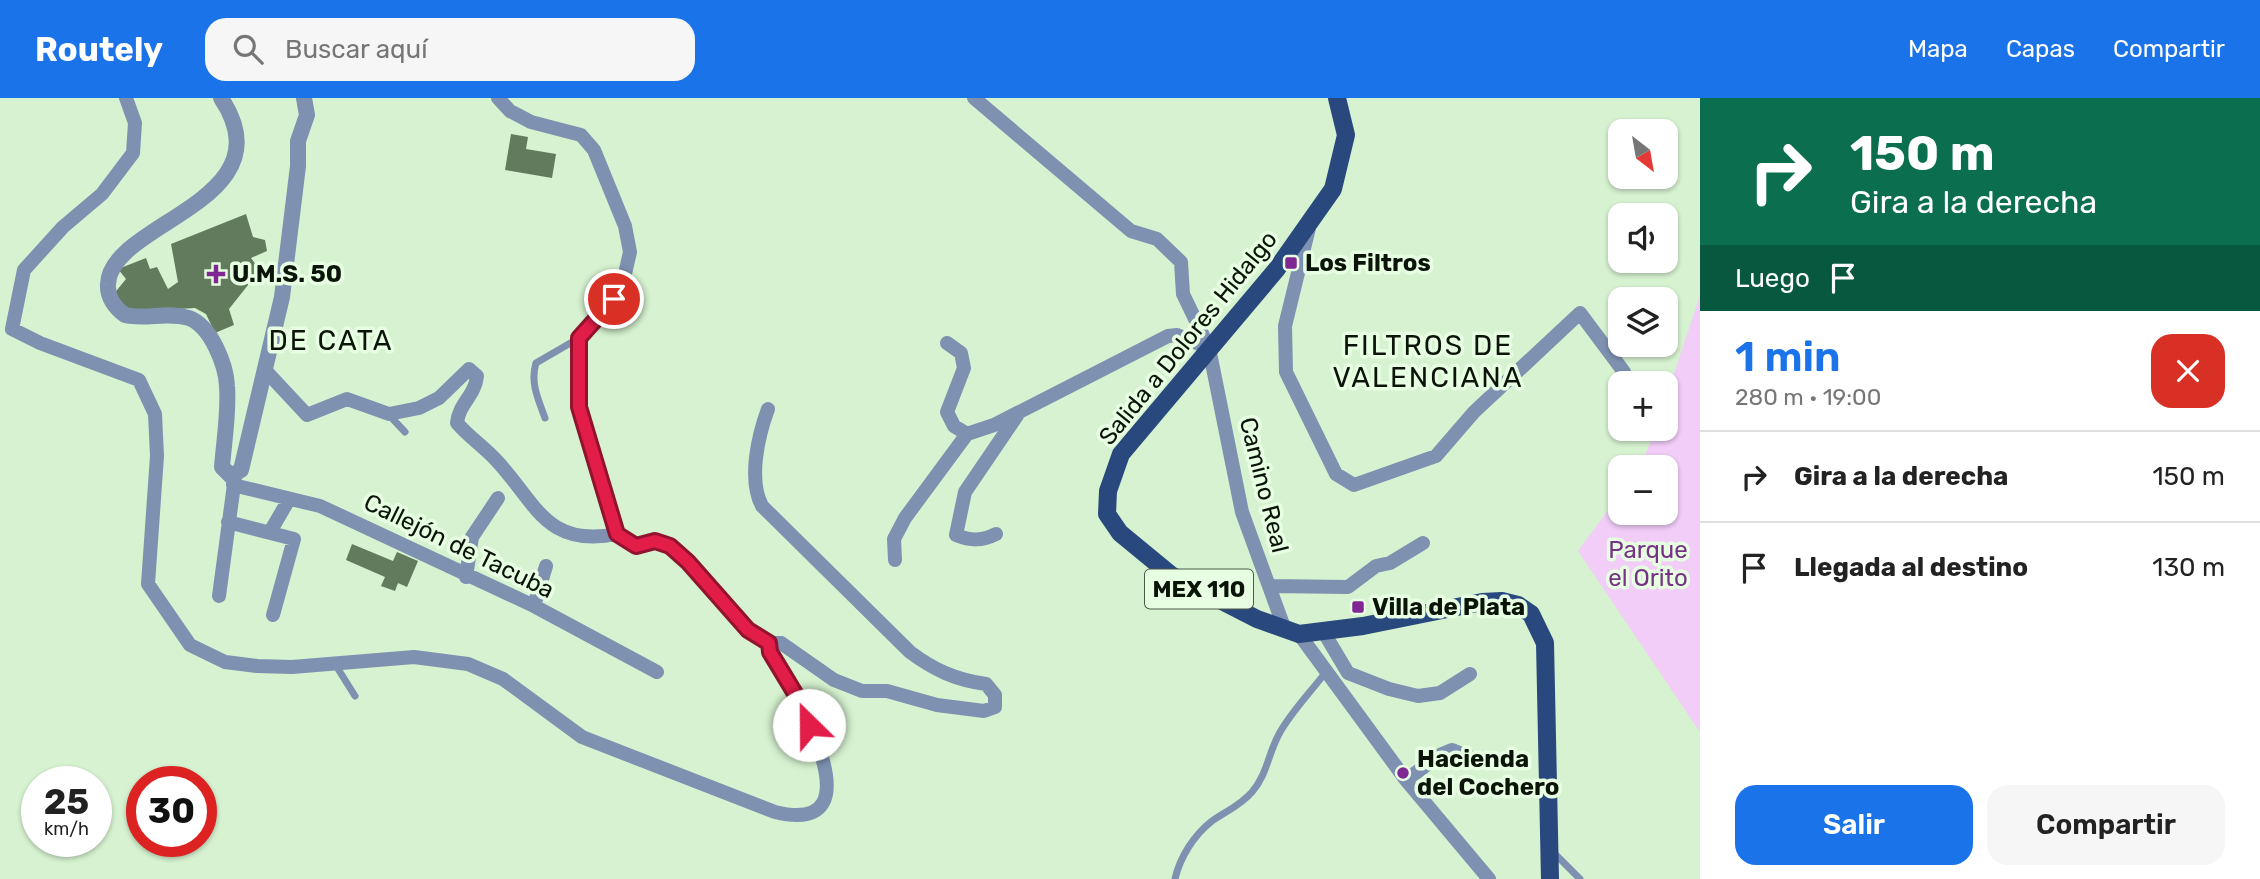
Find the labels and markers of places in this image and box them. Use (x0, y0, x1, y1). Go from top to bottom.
place label: Los Filtros (1305, 249, 1431, 277)
marker: Los Filtros (1283, 255, 1299, 271)
place label: U.M.S. 50 (232, 260, 342, 288)
marker: U.M.S. 50 (206, 264, 226, 284)
pin (584, 269, 644, 329)
place label: Villa de Plata (1372, 593, 1525, 621)
marker: Villa de Plata (1350, 599, 1366, 615)
place label: Hacienda del Cochero (1417, 745, 1559, 801)
marker: Hacienda del Cochero (1395, 765, 1411, 781)

